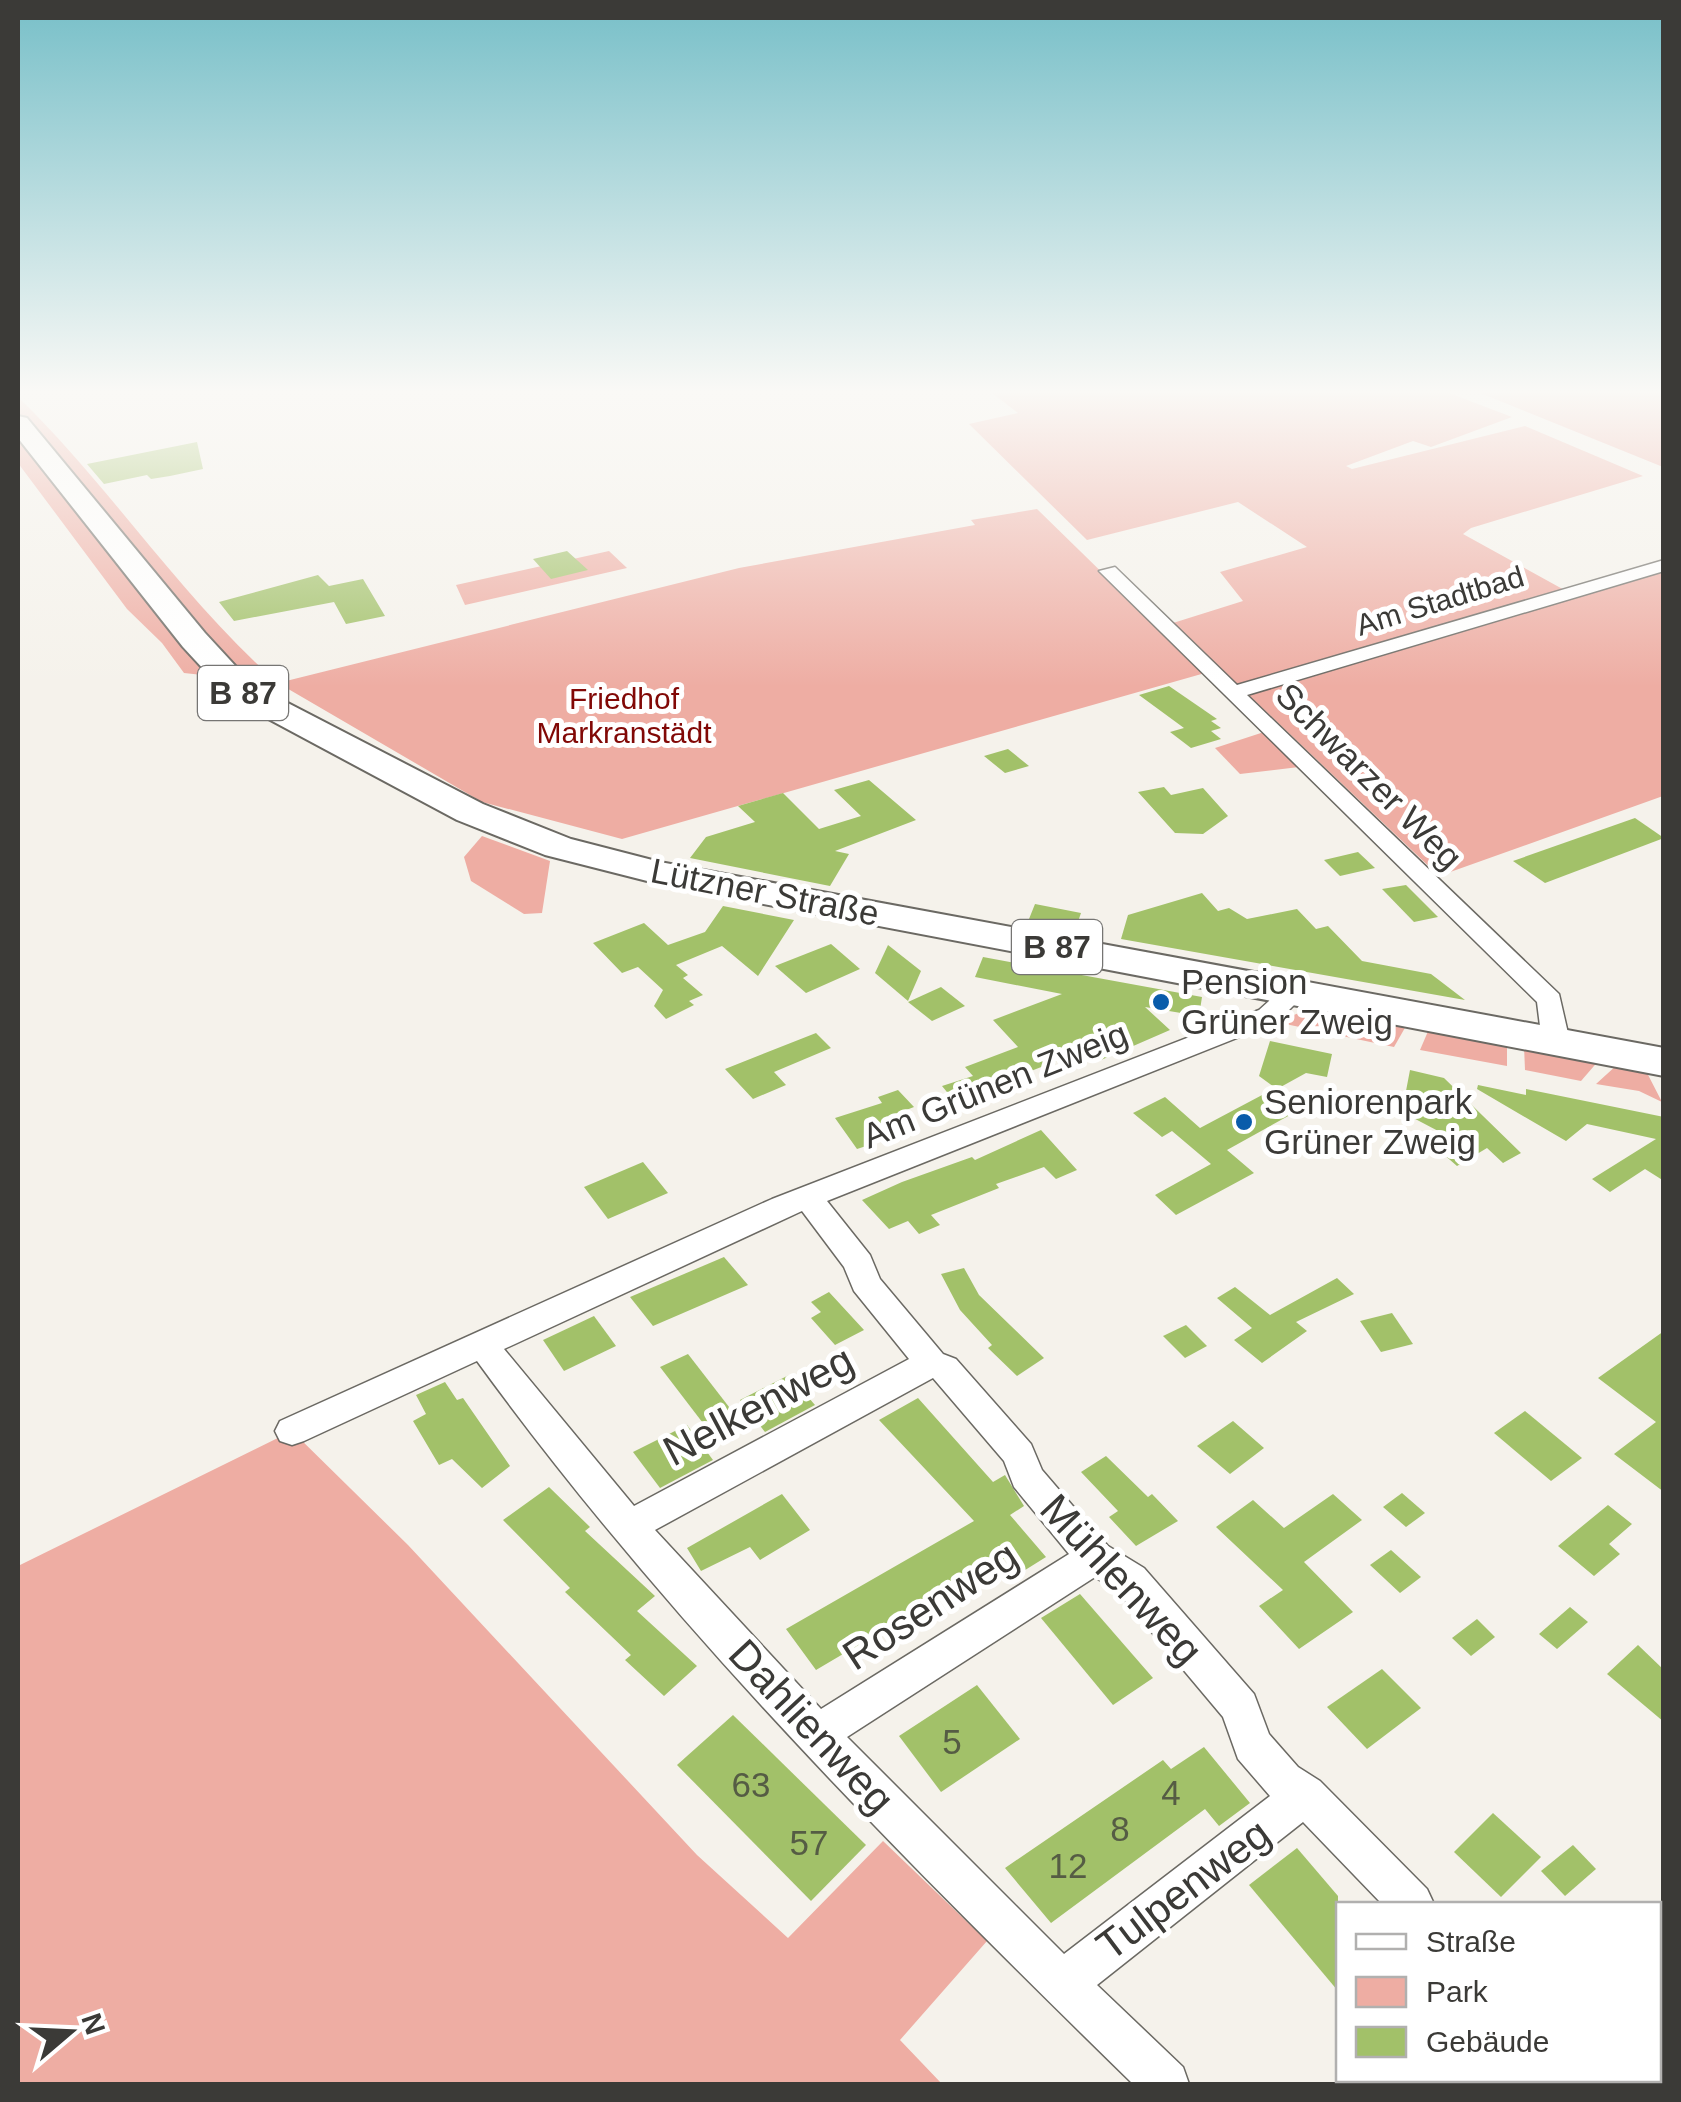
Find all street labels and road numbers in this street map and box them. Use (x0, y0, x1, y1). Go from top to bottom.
street label: Am Stadtbad (1352, 559, 1528, 642)
road number: B 87 (198, 666, 288, 720)
street label: Schwarzer Weg (1268, 675, 1470, 877)
street label: Lützner Straße (648, 850, 882, 933)
road number: B 87 (1012, 920, 1102, 974)
street label: Am Grünen Zweig (857, 1014, 1133, 1155)
street label: Nelkenweg (655, 1336, 861, 1475)
street label: Mühlenweg (1031, 1485, 1212, 1674)
street label: Rosenweg (834, 1532, 1026, 1679)
street label: Dahlienweg (720, 1630, 904, 1823)
street label: Tulpenweg (1088, 1809, 1279, 1970)

